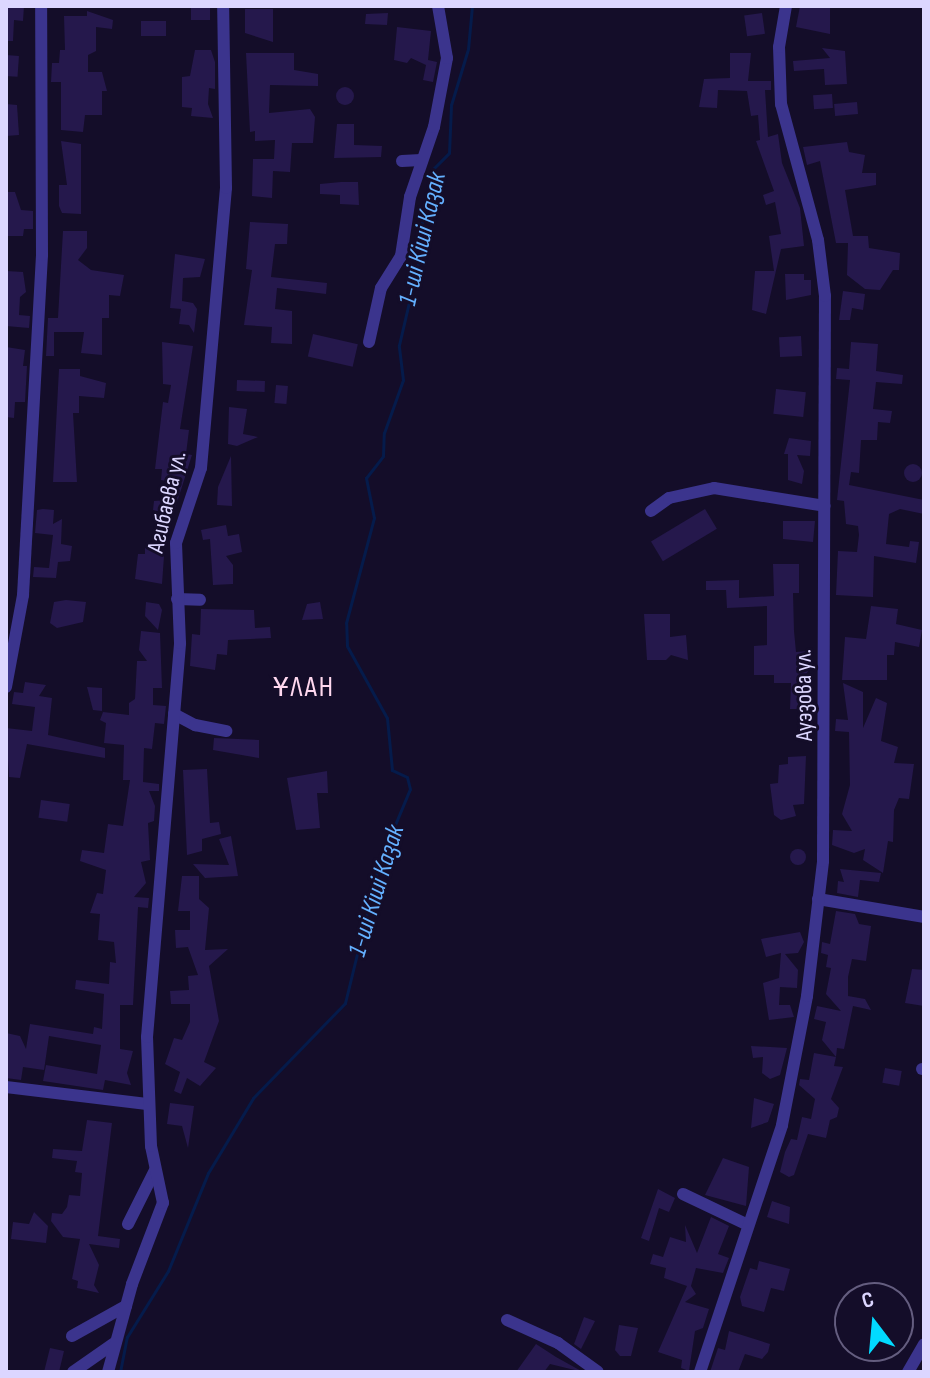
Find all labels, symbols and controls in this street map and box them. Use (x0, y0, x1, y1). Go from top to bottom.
water label: 1-ші Кіші Казак (393, 169, 453, 309)
street label: Агибаева ул. (141, 448, 193, 556)
street label: Ауэзова ул. (789, 649, 819, 741)
district label: ҰЛАН (273, 671, 335, 705)
water label: 1-ші Кіші Казак (342, 822, 412, 960)
north arrow (834, 1282, 914, 1362)
text: С (859, 1286, 877, 1315)

